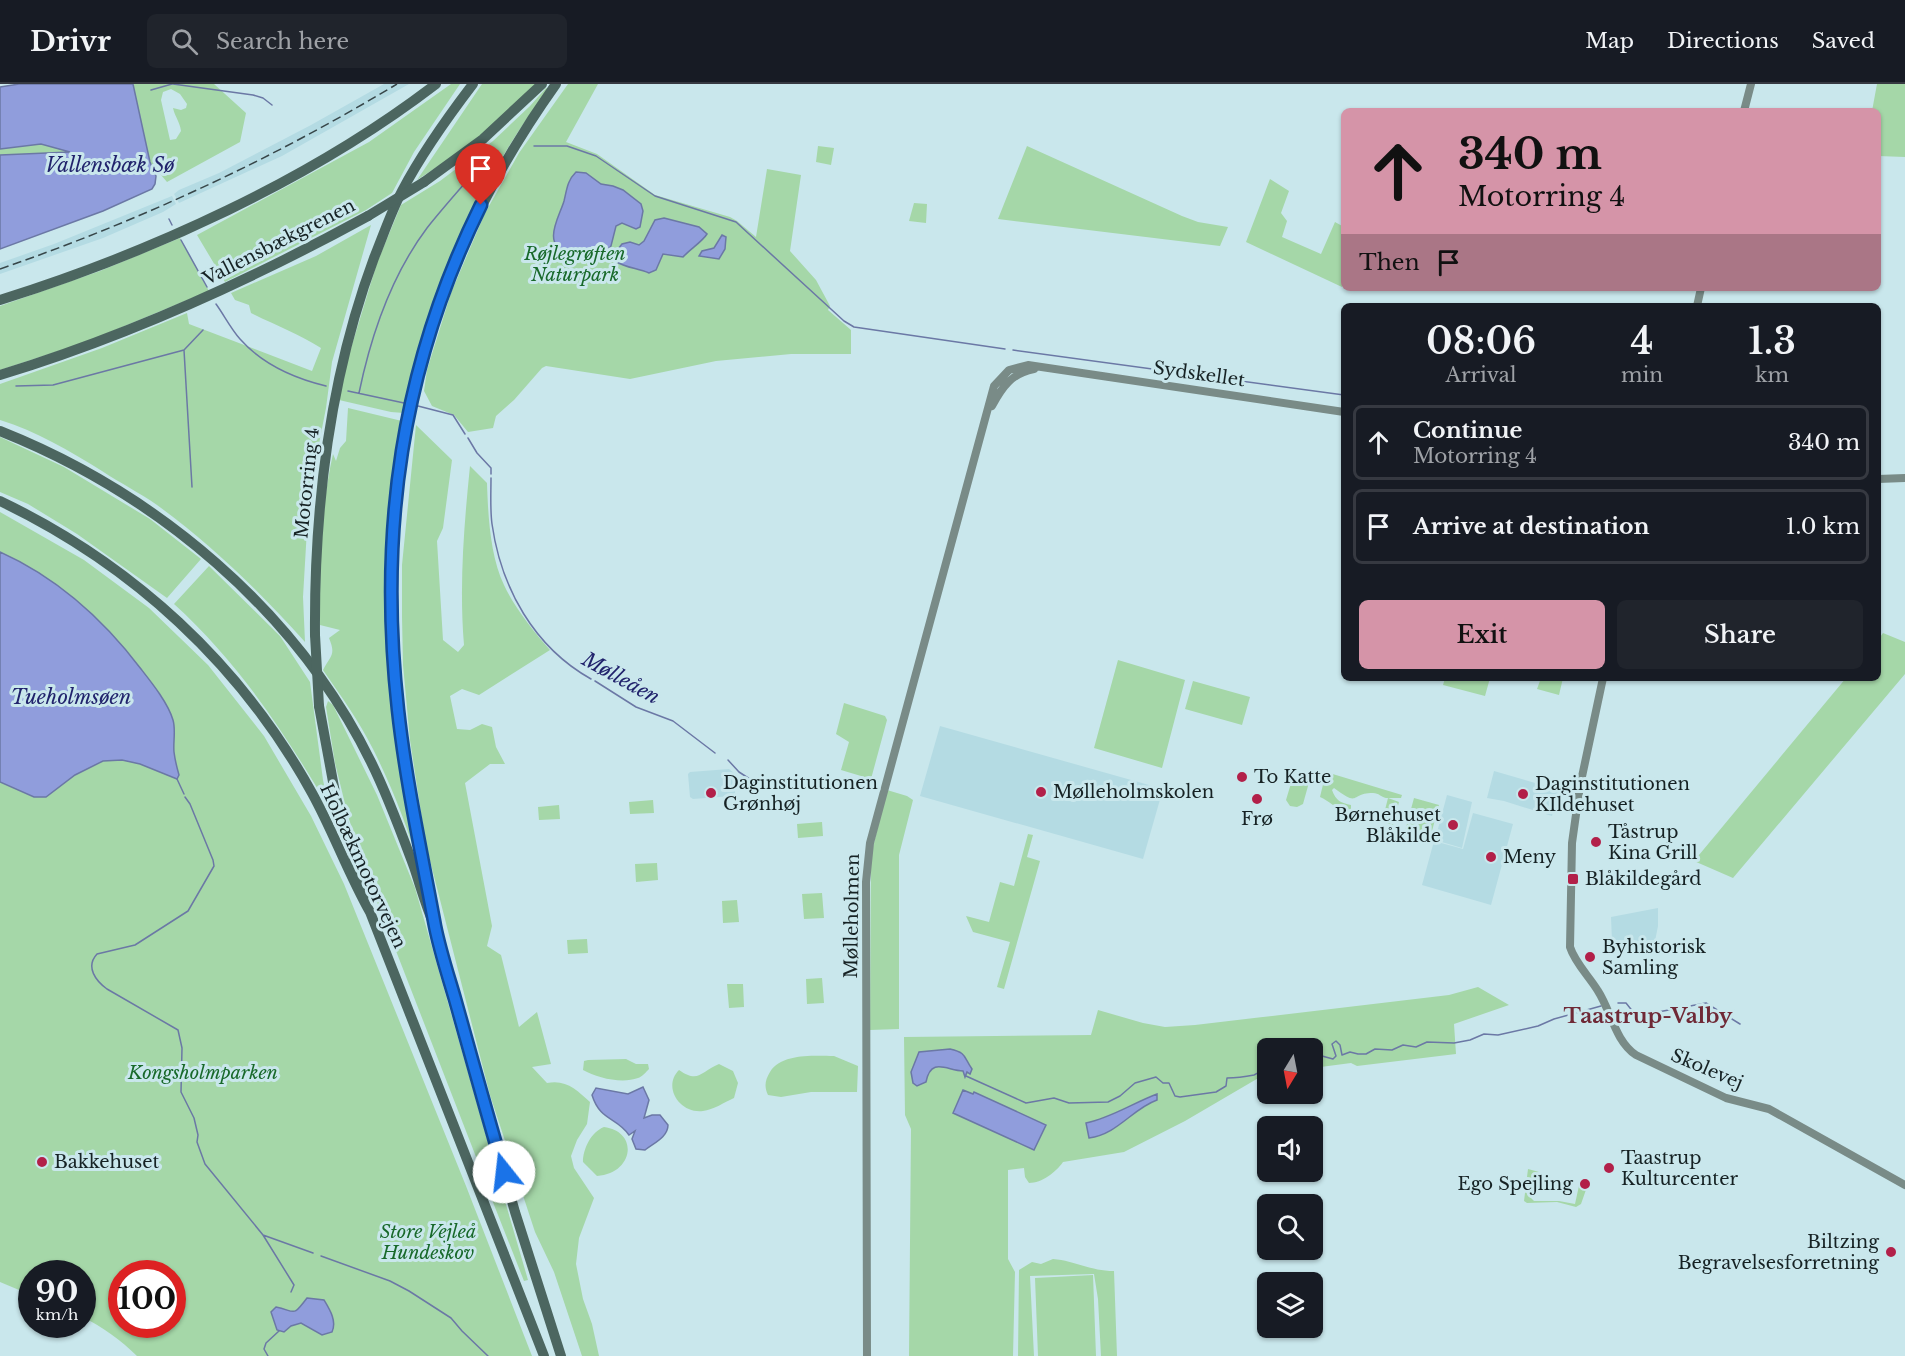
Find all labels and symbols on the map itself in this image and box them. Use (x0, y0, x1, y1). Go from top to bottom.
pin (455, 143, 506, 205)
water label: Vallensbæk Sø (45, 153, 175, 177)
street label: Vallensbækgrenen (198, 194, 359, 290)
park label: Røjlegrøften Naturpark (523, 243, 626, 286)
street label: Sydskellet (1152, 357, 1246, 391)
street label: Motorring 4 (290, 426, 324, 540)
water label: Mølleåen (577, 646, 664, 709)
water label: Tueholmsøen (11, 685, 131, 709)
place label: To Katte (1254, 766, 1331, 788)
marker: To Katte (1235, 770, 1249, 784)
place label: Daginstitutionen Grønhøj (723, 772, 878, 815)
place label: Daginstitutionen KIldehuset (1535, 773, 1690, 816)
street label: Holbækmotorvejen (315, 780, 411, 952)
place label: Mølleholmskolen (1053, 781, 1214, 803)
marker: Mølleholmskolen (1034, 785, 1048, 799)
marker: Daginstitutionen Grønhøj (704, 786, 718, 800)
marker: Daginstitutionen KIldehuset (1516, 787, 1530, 801)
marker: Frø (1250, 792, 1264, 806)
place label: Børnehuset Blåkilde (1334, 804, 1441, 847)
place label: Frø (1241, 808, 1273, 830)
marker: Børnehuset Blåkilde (1446, 818, 1460, 832)
place label: Tåstrup Kina Grill (1608, 821, 1698, 864)
marker: Tåstrup Kina Grill (1589, 835, 1603, 849)
place label: Meny (1503, 846, 1557, 868)
marker: Meny (1484, 850, 1498, 864)
street label: Mølleholmen (840, 853, 864, 979)
place label: Blåkildegård (1585, 868, 1701, 890)
marker: Blåkildegård (1566, 872, 1580, 886)
place label: Byhistorisk Samling (1602, 936, 1706, 979)
marker: Byhistorisk Samling (1583, 950, 1597, 964)
district label: Taastrup-Valby (1564, 1003, 1733, 1029)
north arrow (1257, 1038, 1323, 1104)
street label: Skolevej (1668, 1044, 1746, 1094)
park label: Kongsholmparken (127, 1062, 278, 1084)
position arrow (472, 1140, 536, 1204)
place label: Taastrup Kulturcenter (1621, 1147, 1738, 1190)
place label: Bakkehuset (54, 1151, 160, 1173)
marker: Bakkehuset (35, 1155, 49, 1169)
marker: Taastrup Kulturcenter (1602, 1161, 1616, 1175)
place label: Ego Spejling (1458, 1173, 1573, 1195)
marker: Ego Spejling (1578, 1177, 1592, 1191)
park label: Store Vejleå Hundeskov (380, 1221, 476, 1264)
place label: Biltzing Begravelsesforretning (1678, 1231, 1879, 1274)
marker: Biltzing Begravelsesforretning (1884, 1245, 1898, 1259)
speed limit sign: 100 (108, 1260, 186, 1338)

